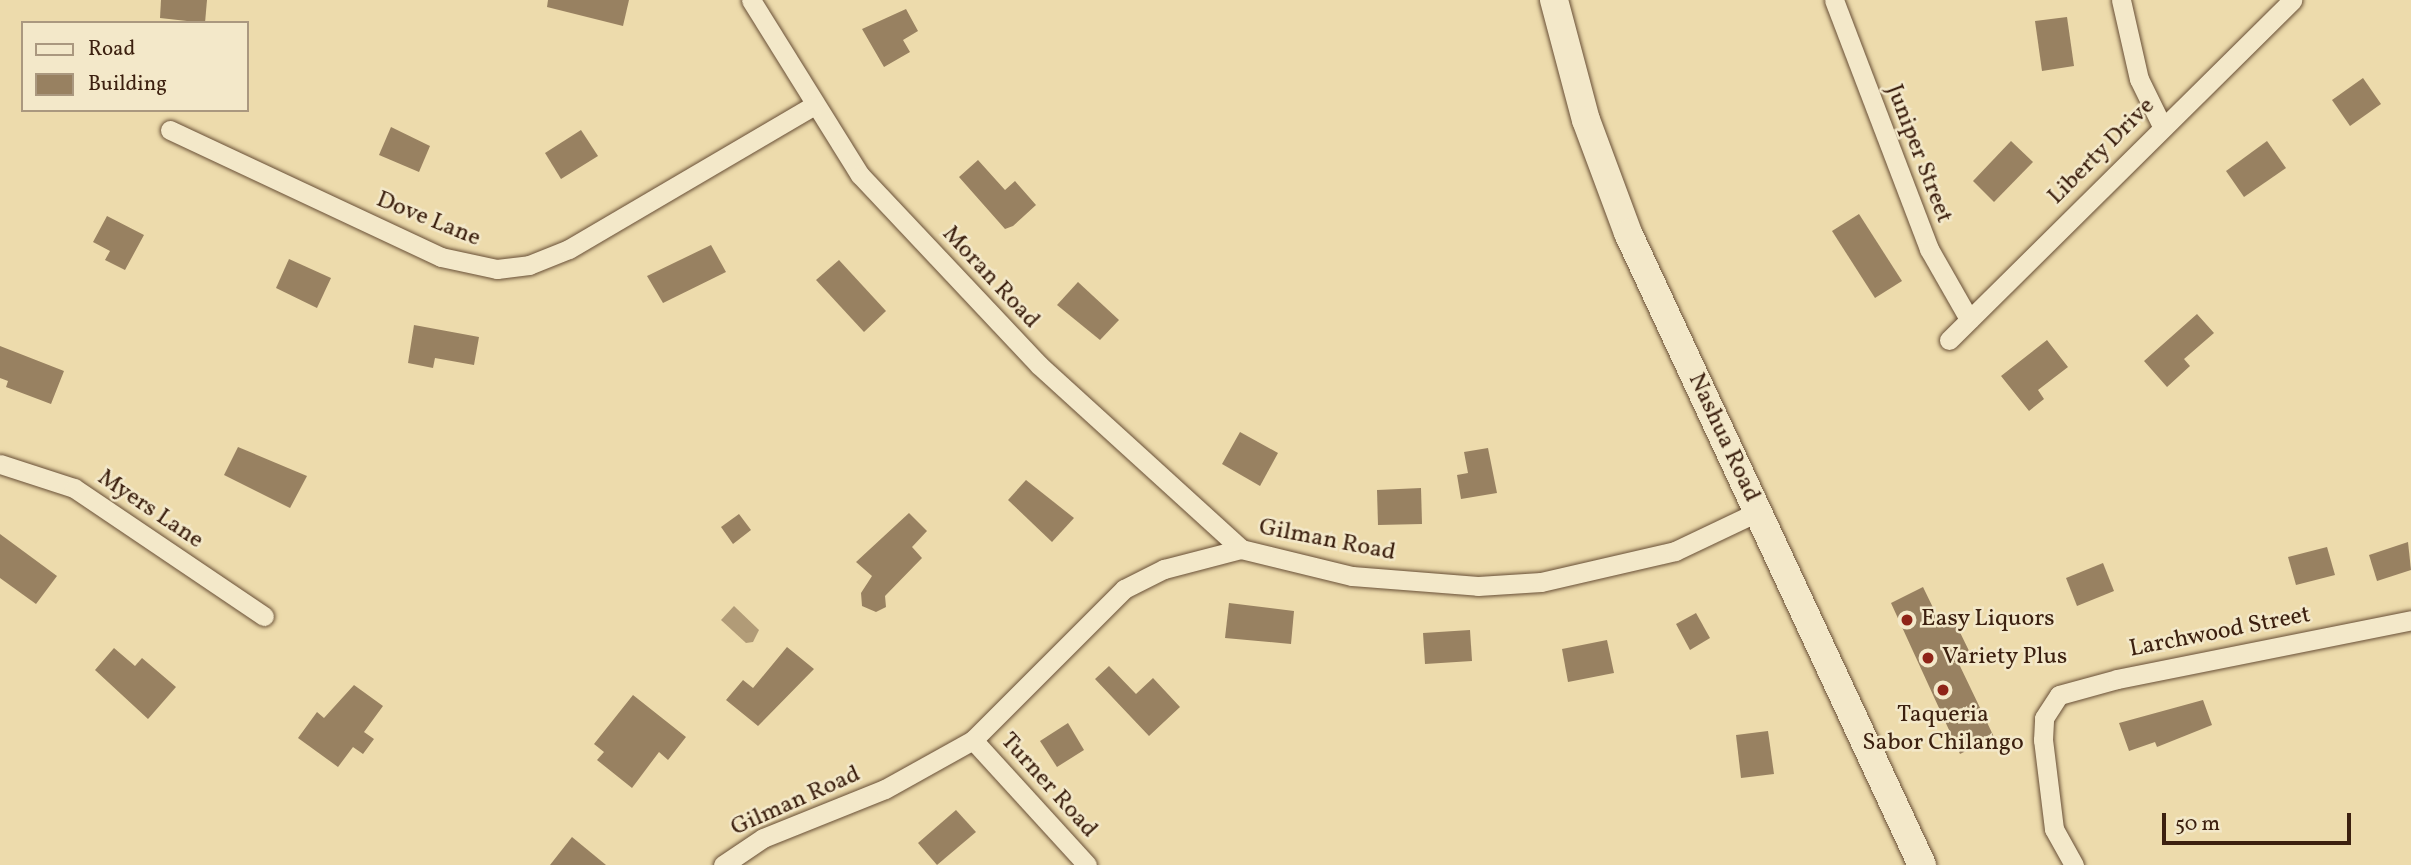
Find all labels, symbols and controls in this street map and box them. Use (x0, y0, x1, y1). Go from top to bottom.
legend (21, 21, 248, 112)
text: Road (88, 35, 135, 64)
text: Building (88, 70, 167, 99)
street label: Juniper Street (1878, 81, 1958, 227)
street label: Liberty Drive (2042, 92, 2162, 212)
street label: Dove Lane (372, 186, 484, 254)
street label: Moran Road (935, 221, 1045, 335)
street label: Nashua Road (1681, 369, 1765, 507)
street label: Myers Lane (92, 464, 208, 556)
street label: Gilman Road (1256, 514, 1398, 568)
street label: Larchwood Street (2127, 601, 2313, 665)
place label: Easy Liquors (1921, 606, 2055, 634)
marker: Easy Liquors (1899, 612, 1915, 628)
place label: Variety Plus (1942, 644, 2068, 672)
marker: Variety Plus (1920, 650, 1936, 666)
marker: Taqueria Sabor Chilango (1935, 682, 1951, 698)
place label: Taqueria Sabor Chilango (1862, 702, 2024, 758)
street label: Turner Road (993, 728, 1103, 844)
street label: Gilman Road (727, 761, 865, 843)
scale bar (2166, 798, 2355, 842)
text: 50 m (2175, 810, 2220, 839)

